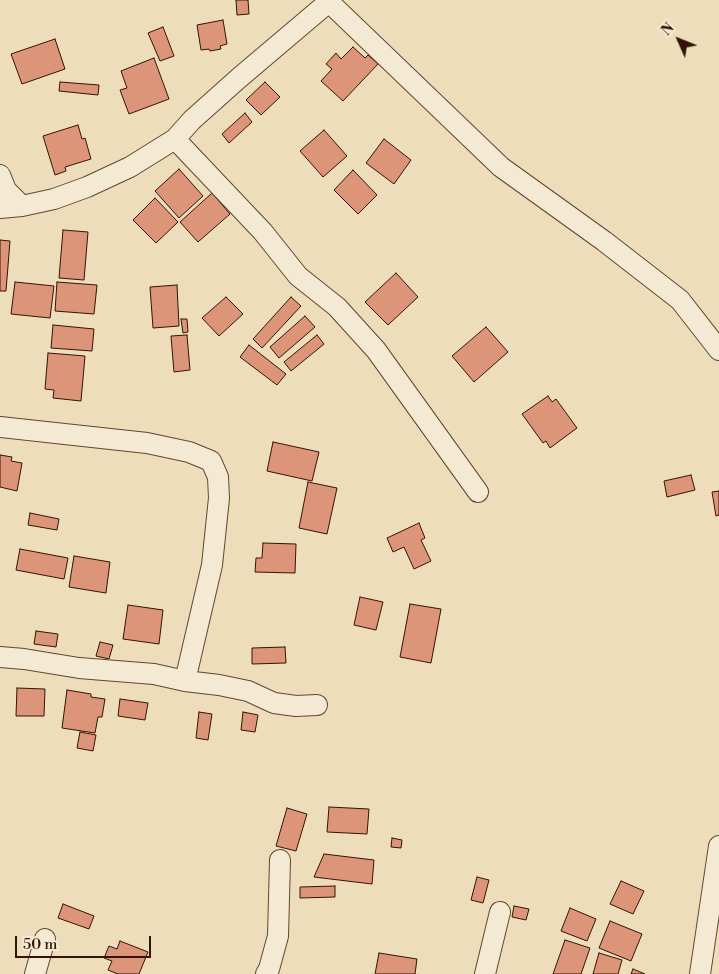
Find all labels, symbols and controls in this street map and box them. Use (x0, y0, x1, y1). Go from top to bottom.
north arrow (654, 15, 704, 65)
text: N (658, 19, 679, 40)
scale bar (18, 926, 154, 958)
text: 50 m (23, 935, 57, 954)

